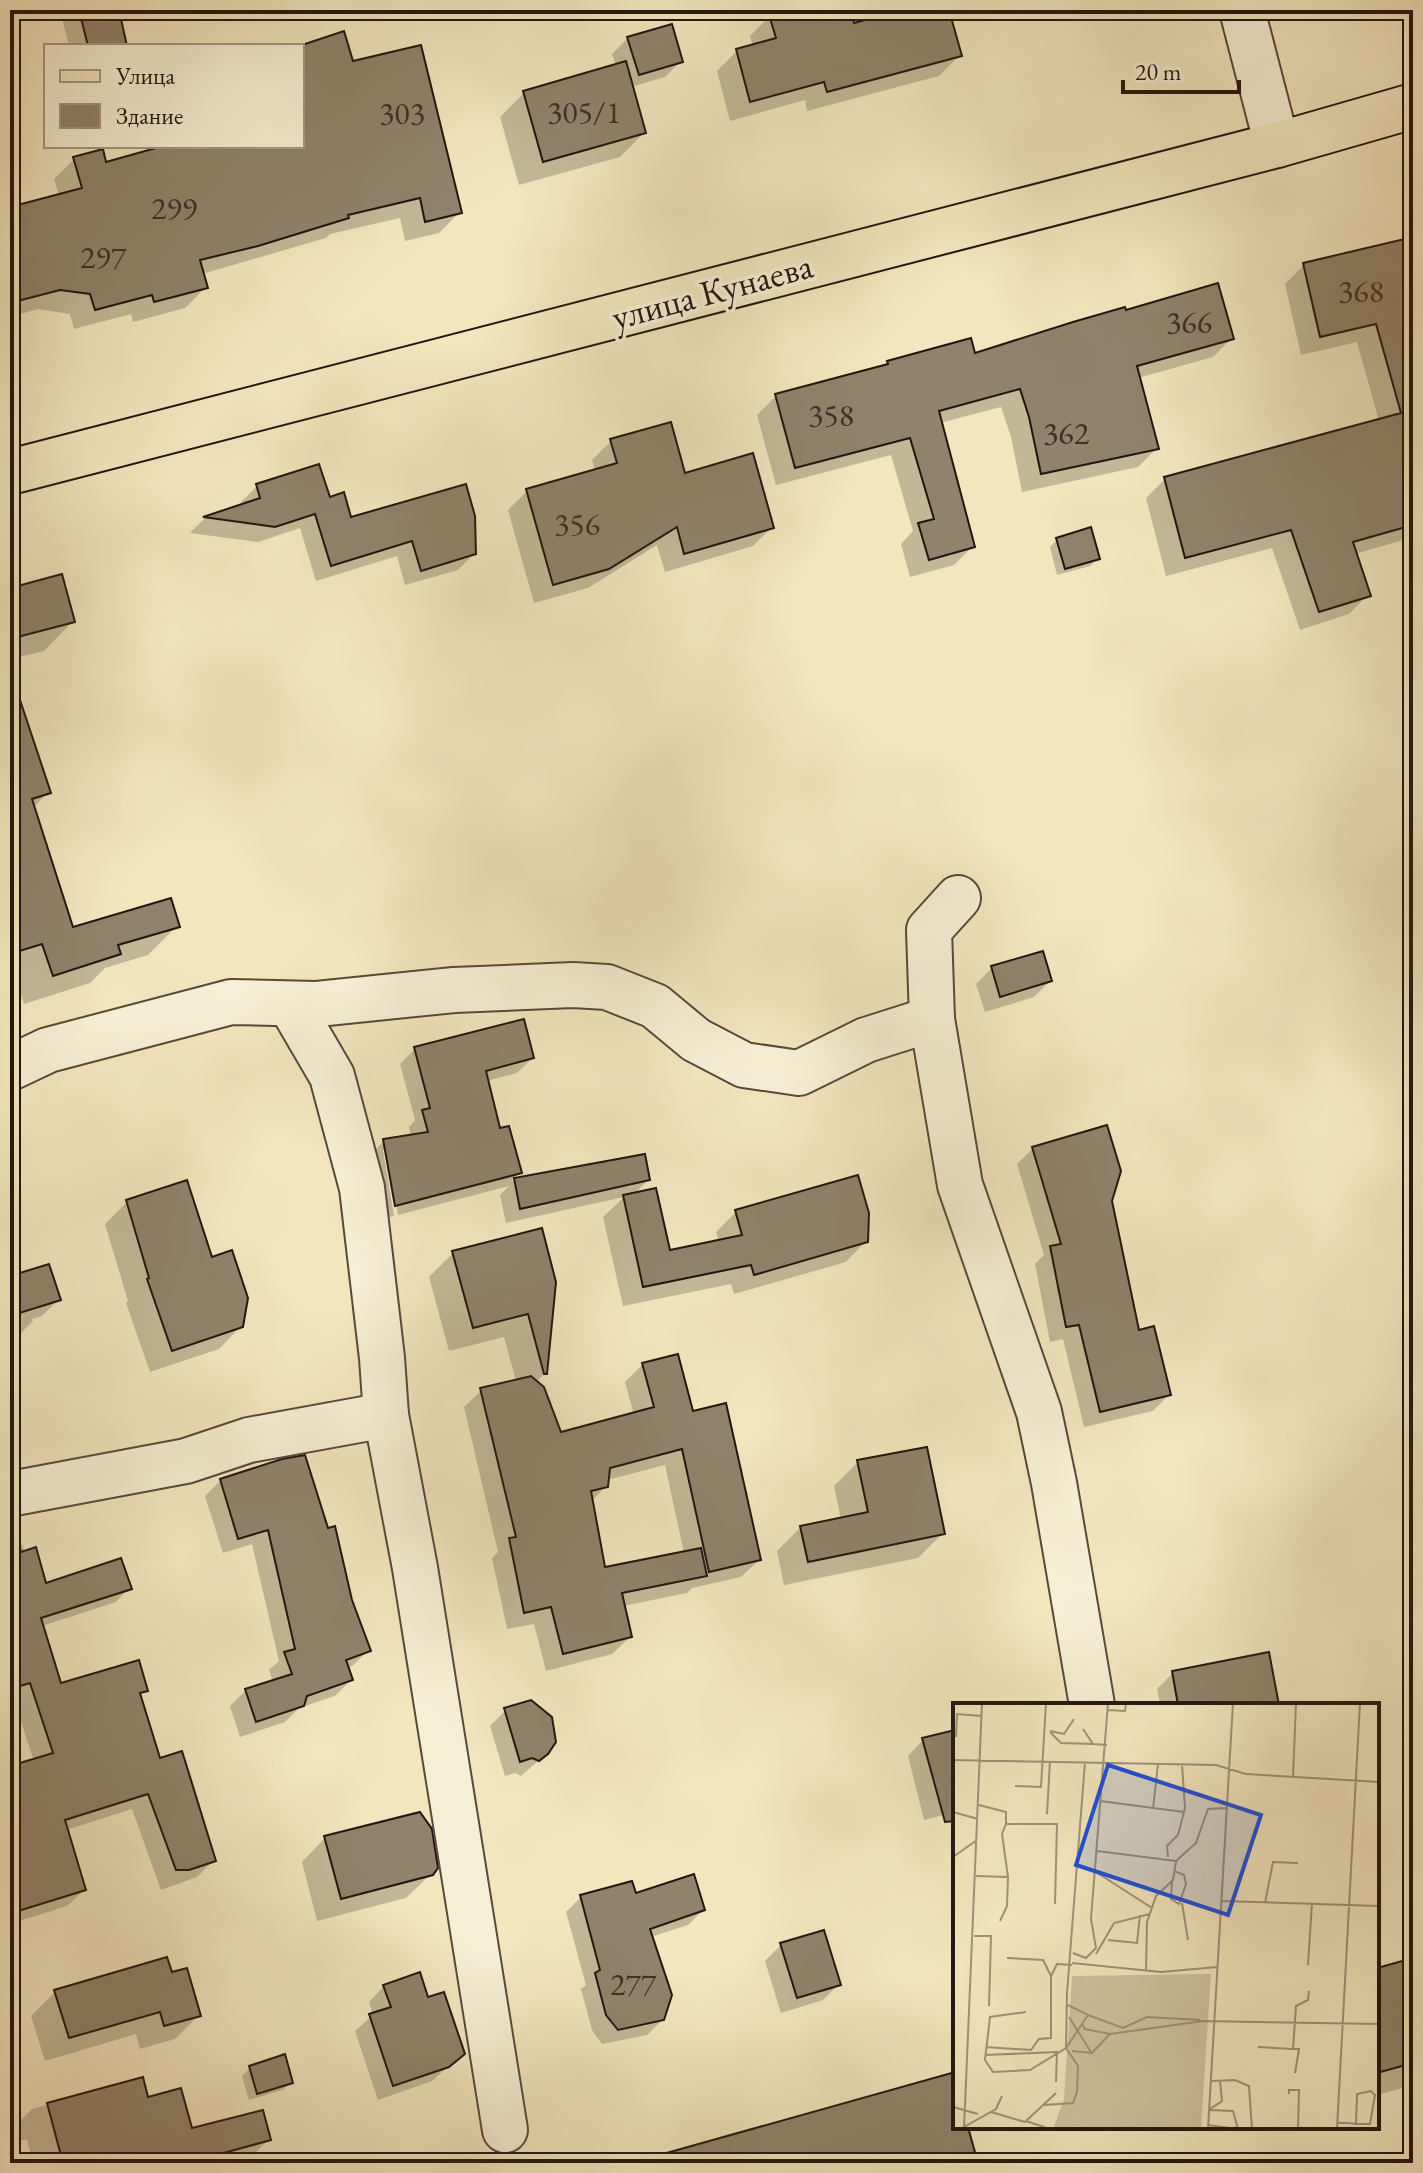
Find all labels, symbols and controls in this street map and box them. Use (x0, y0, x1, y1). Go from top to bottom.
legend (44, 44, 304, 148)
scale bar (1123, 44, 1239, 94)
text: 20 m (1135, 56, 1182, 87)
text: Улица (115, 60, 175, 91)
house number: 305/1 (547, 91, 621, 133)
house number: 303 (379, 92, 425, 134)
text: Здание (116, 100, 183, 131)
house number: 299 (151, 187, 197, 229)
house number: 297 (80, 236, 127, 278)
street label: улица Кунаева (606, 241, 818, 340)
house number: 368 (1338, 270, 1384, 312)
house number: 366 (1166, 301, 1212, 343)
house number: 358 (808, 394, 854, 436)
house number: 362 (1043, 412, 1090, 454)
house number: 356 (554, 503, 600, 545)
inset map (953, 1703, 1379, 2129)
house number: 277 (610, 1963, 657, 2005)

